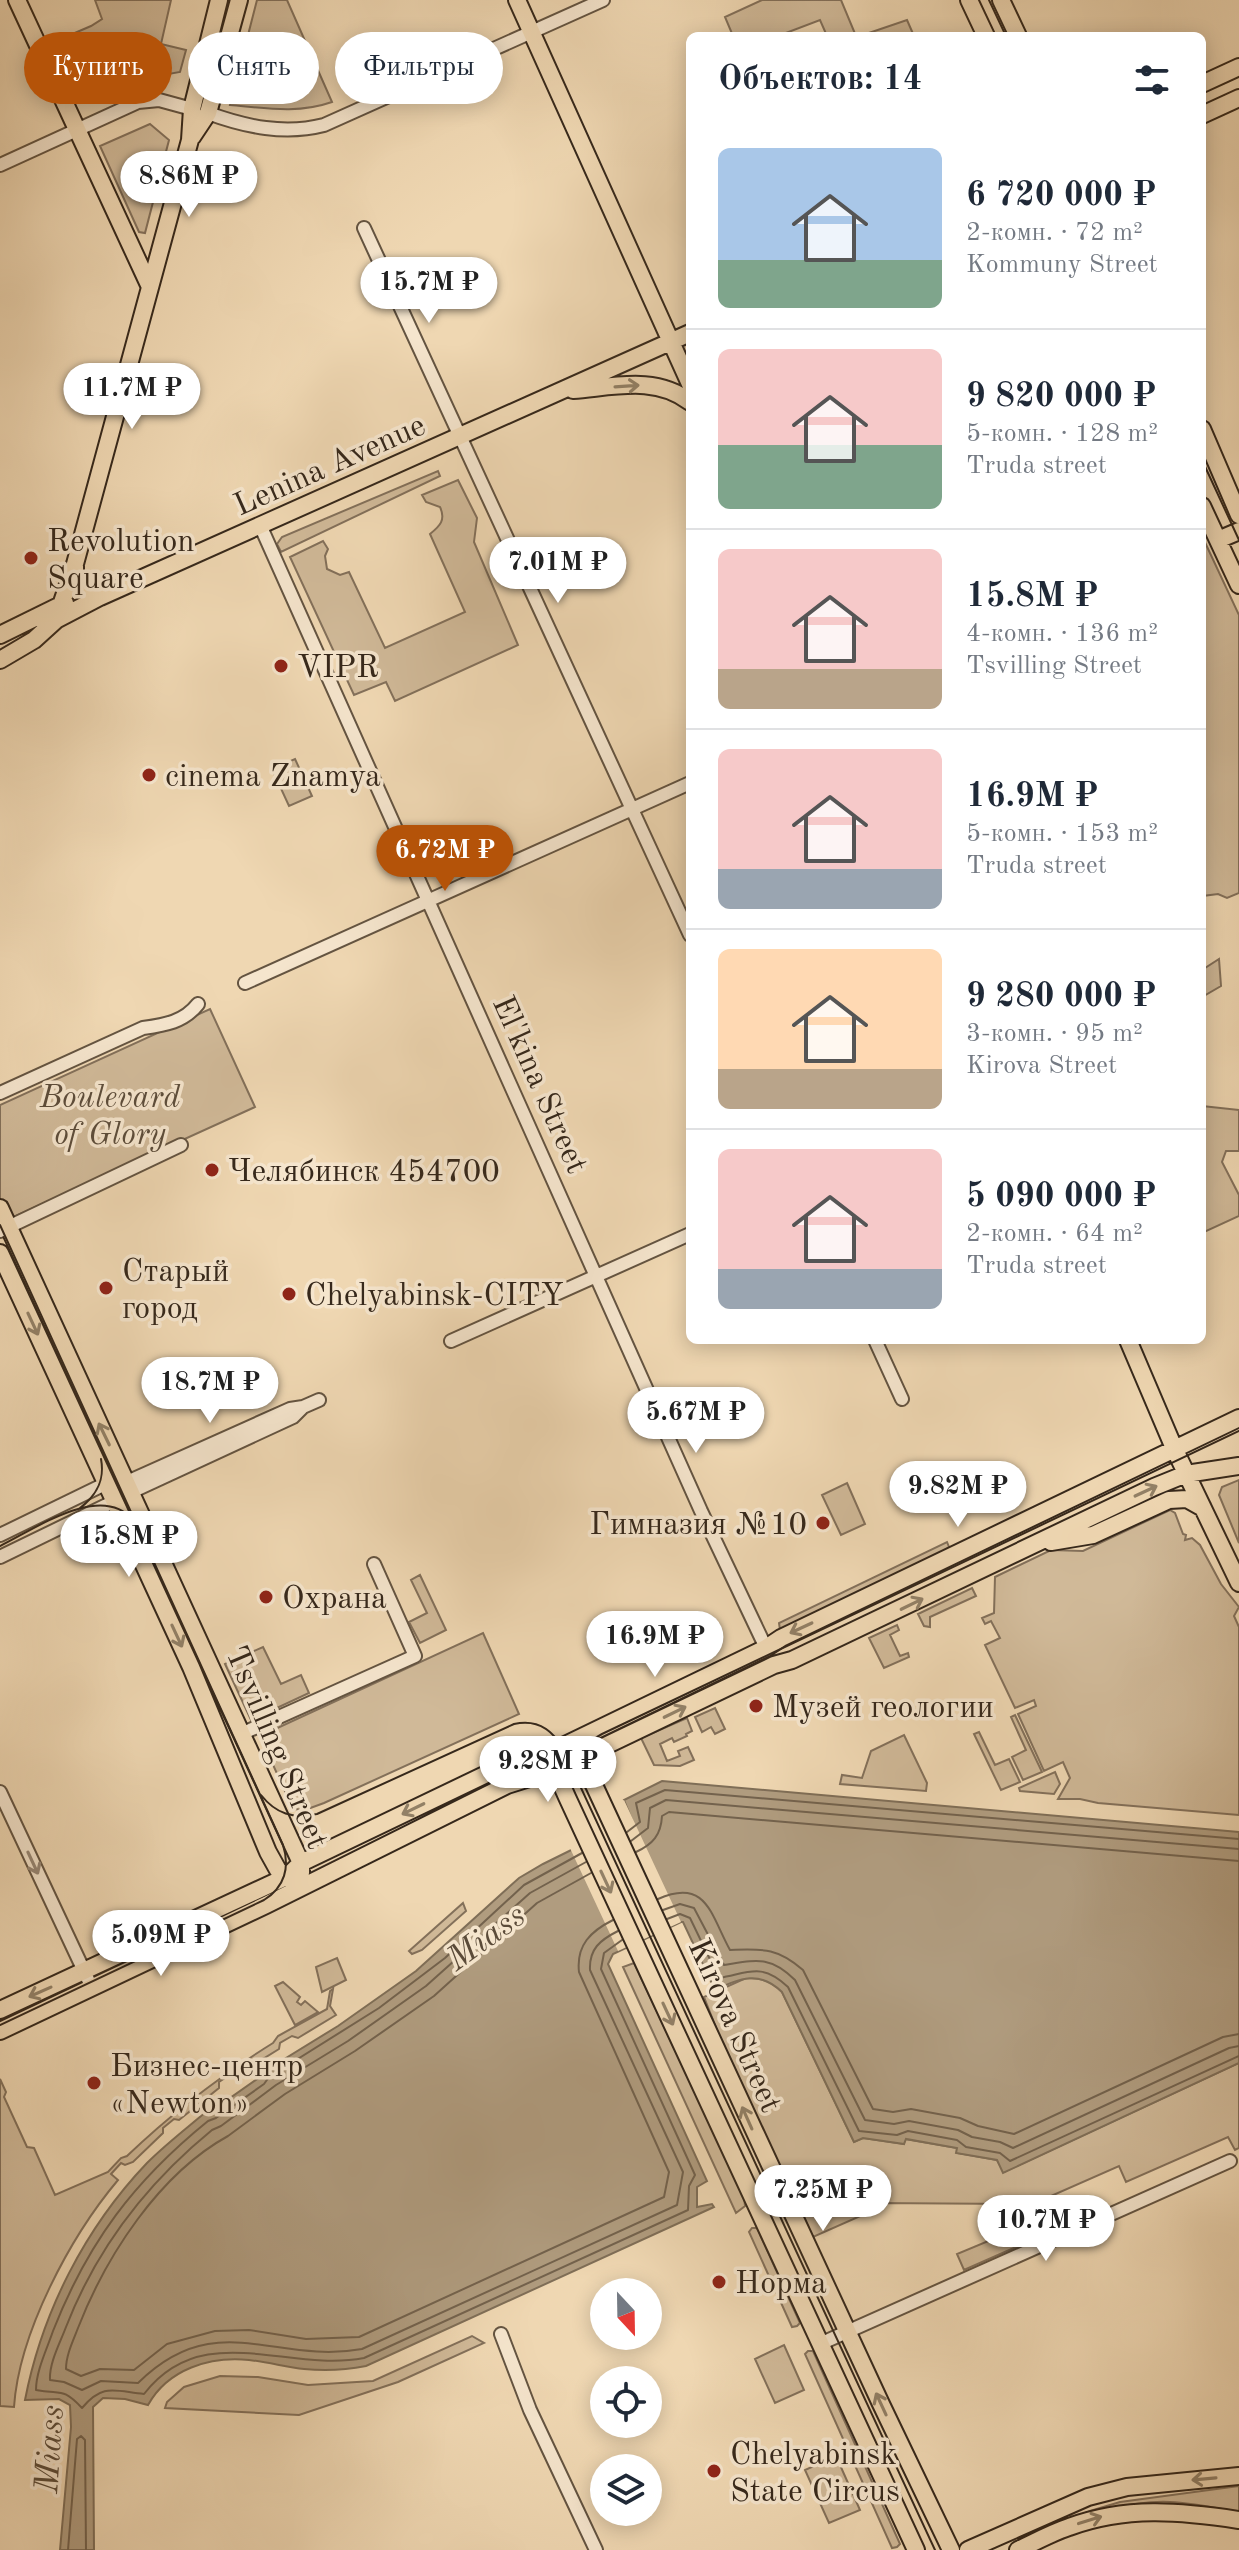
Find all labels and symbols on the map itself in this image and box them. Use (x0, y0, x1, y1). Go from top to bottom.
pin: 8.86M ₽ (115, 151, 263, 219)
pin: 15.7M ₽ (355, 257, 503, 325)
pin: 11.7M ₽ (58, 363, 206, 431)
one-way arrow (613, 378, 640, 393)
street label: Lenina Avenue (230, 410, 431, 523)
place label: Revolution Square (47, 527, 195, 596)
pin: 7.01M ₽ (484, 537, 632, 605)
marker: Revolution Square (22, 549, 40, 567)
place label: VIPR (297, 653, 379, 685)
marker: VIPR (272, 657, 290, 675)
place label: cinema Znamya (165, 762, 381, 794)
marker: cinema Znamya (140, 766, 158, 784)
pin: 6.72M ₽ (371, 825, 519, 893)
street label: El'kina Street (485, 992, 592, 1179)
park label: Boulevard of Glory (39, 1083, 181, 1152)
place label: Челябинск 454700 (228, 1157, 500, 1189)
marker: Челябинск 454700 (203, 1161, 221, 1179)
place label: Старый город (122, 1257, 229, 1326)
marker: Старый город (97, 1279, 115, 1297)
place label: Chelyabinsk-CITY (305, 1281, 564, 1313)
marker: Chelyabinsk-CITY (280, 1285, 298, 1303)
one-way arrow (26, 1311, 41, 1335)
pin: 18.7M ₽ (136, 1357, 284, 1425)
pin: 5.67M ₽ (622, 1387, 770, 1455)
one-way arrow (96, 1422, 111, 1446)
pin: 9.82M ₽ (884, 1461, 1032, 1529)
one-way arrow (1134, 1483, 1158, 1498)
place label: Гимназия №10 (589, 1510, 807, 1542)
pin: 15.8M ₽ (55, 1511, 203, 1579)
marker: Гимназия №10 (814, 1514, 832, 1532)
place label: Охрана (282, 1584, 387, 1616)
marker: Охрана (257, 1588, 275, 1606)
one-way arrow (899, 1596, 923, 1611)
pin: 16.9M ₽ (581, 1611, 729, 1679)
one-way arrow (790, 1622, 814, 1637)
one-way arrow (170, 1624, 185, 1648)
street label: Tsvilling Street (218, 1642, 332, 1854)
place label: Музей геологии (772, 1693, 994, 1725)
marker: Музей геологии (747, 1697, 765, 1715)
one-way arrow (663, 1704, 687, 1719)
pin: 9.28M ₽ (474, 1736, 622, 1804)
one-way arrow (401, 1802, 425, 1817)
one-way arrow (26, 1850, 41, 1874)
one-way arrow (599, 1870, 614, 1894)
water label: Miass (440, 1899, 533, 1979)
pin: 5.09M ₽ (87, 1910, 235, 1978)
street label: Kirova Street (681, 1935, 786, 2118)
one-way arrow (28, 1986, 53, 2001)
one-way arrow (661, 2002, 676, 2026)
place label: Бизнес-центр «Newton» (110, 2052, 303, 2121)
marker: Бизнес-центр «Newton» (85, 2074, 103, 2092)
one-way arrow (739, 2106, 754, 2131)
pin: 7.25M ₽ (749, 2165, 897, 2233)
pin: 10.7M ₽ (972, 2195, 1120, 2263)
place label: Норма (735, 2269, 827, 2301)
marker: Норма (710, 2273, 728, 2291)
north arrow (590, 2278, 662, 2350)
one-way arrow (873, 2393, 888, 2417)
water label: Miass (31, 2404, 71, 2496)
place label: Chelyabinsk State Circus (730, 2440, 900, 2509)
marker: Chelyabinsk State Circus (705, 2462, 723, 2480)
one-way arrow (1191, 2472, 1218, 2487)
one-way arrow (1077, 2512, 1103, 2527)

